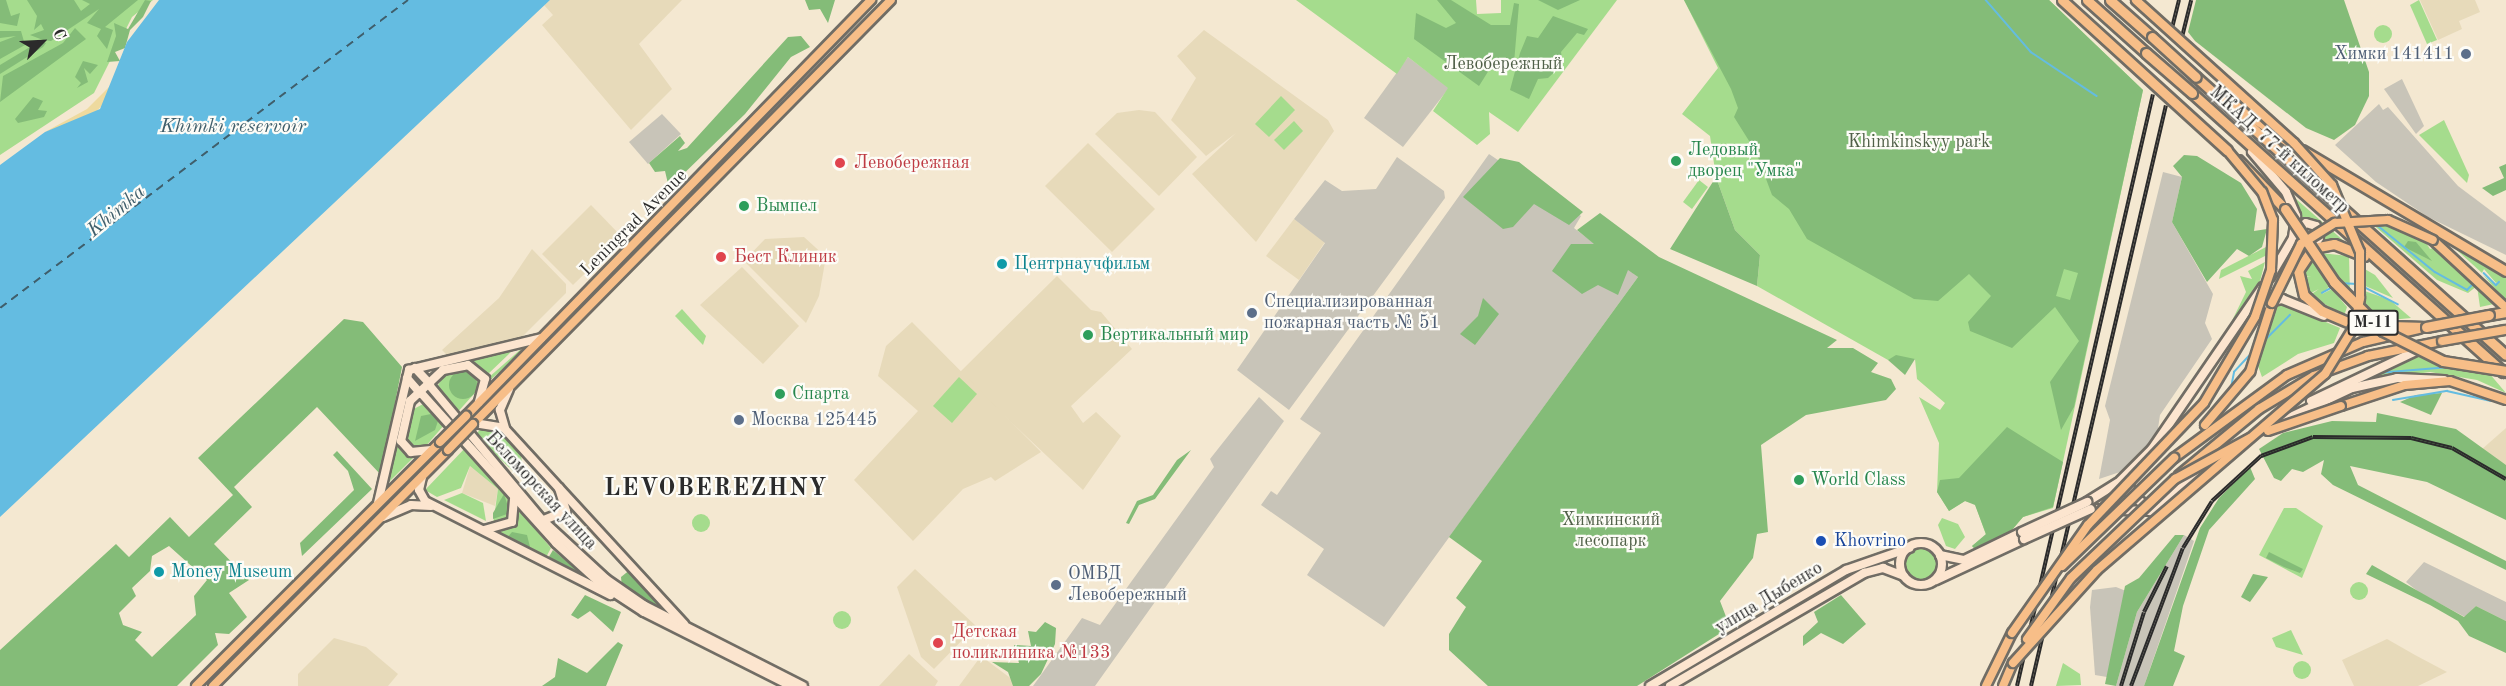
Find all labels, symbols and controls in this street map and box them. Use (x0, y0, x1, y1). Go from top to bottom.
north arrow (12, 12, 72, 72)
text: С (49, 27, 68, 43)
place label: Химки 141411 (2334, 43, 2454, 65)
marker: Химки 141411 (2459, 47, 2473, 61)
park label: Левобережный (1443, 53, 1563, 75)
street label: МКАД, 77-й километр (2205, 82, 2353, 218)
water label: Khimki reservoir (160, 115, 306, 139)
park label: Khimkinskyy park (1848, 131, 1990, 153)
place label: Ледовый дворец "Умка" (1688, 140, 1802, 182)
place label: Левобережная (854, 152, 970, 174)
marker: Левобережная (831, 154, 849, 172)
marker: Ледовый дворец "Умка" (1669, 154, 1683, 168)
street label: Leningrad Avenue (576, 165, 692, 281)
water label: Khimka (83, 181, 151, 243)
place label: Вымпел (756, 195, 817, 217)
marker: Вымпел (737, 199, 751, 213)
place label: Бест Клиник (734, 246, 837, 268)
marker: Бест Клиник (712, 248, 730, 266)
place label: Центрнаучфильм (1014, 253, 1150, 275)
marker: Центрнаучфильм (995, 257, 1009, 271)
place label: Cпециализированная пожарная часть № 51 (1264, 292, 1440, 334)
marker: Cпециализированная пожарная часть № 51 (1245, 306, 1259, 320)
road number: М-11 (2348, 310, 2398, 336)
place label: Вертикальный мир (1100, 324, 1248, 346)
marker: Вертикальный мир (1081, 328, 1095, 342)
place label: Спарта (792, 383, 850, 405)
marker: Спарта (773, 387, 787, 401)
place label: Москва 125445 (751, 409, 877, 431)
marker: Москва 125445 (732, 413, 746, 427)
street label: Беломорская улица (481, 427, 601, 555)
place label: World Class (1811, 469, 1906, 491)
marker: World Class (1792, 473, 1806, 487)
district label: LEVOBEREZHNY (604, 476, 828, 504)
park label: Химкинский лесопарк (1562, 510, 1660, 552)
place label: Khovrino (1834, 530, 1906, 552)
marker: Khovrino (1812, 532, 1830, 550)
street label: улица Дыбенко (1711, 558, 1827, 638)
place label: Money Museum (171, 561, 292, 583)
place label: ОМВД Левобережный (1068, 564, 1187, 606)
marker: Money Museum (152, 565, 166, 579)
marker: ОМВД Левобережный (1049, 578, 1063, 592)
place label: Детская поликлиника №133 (952, 622, 1110, 664)
marker: Детская поликлиника №133 (929, 634, 947, 652)

